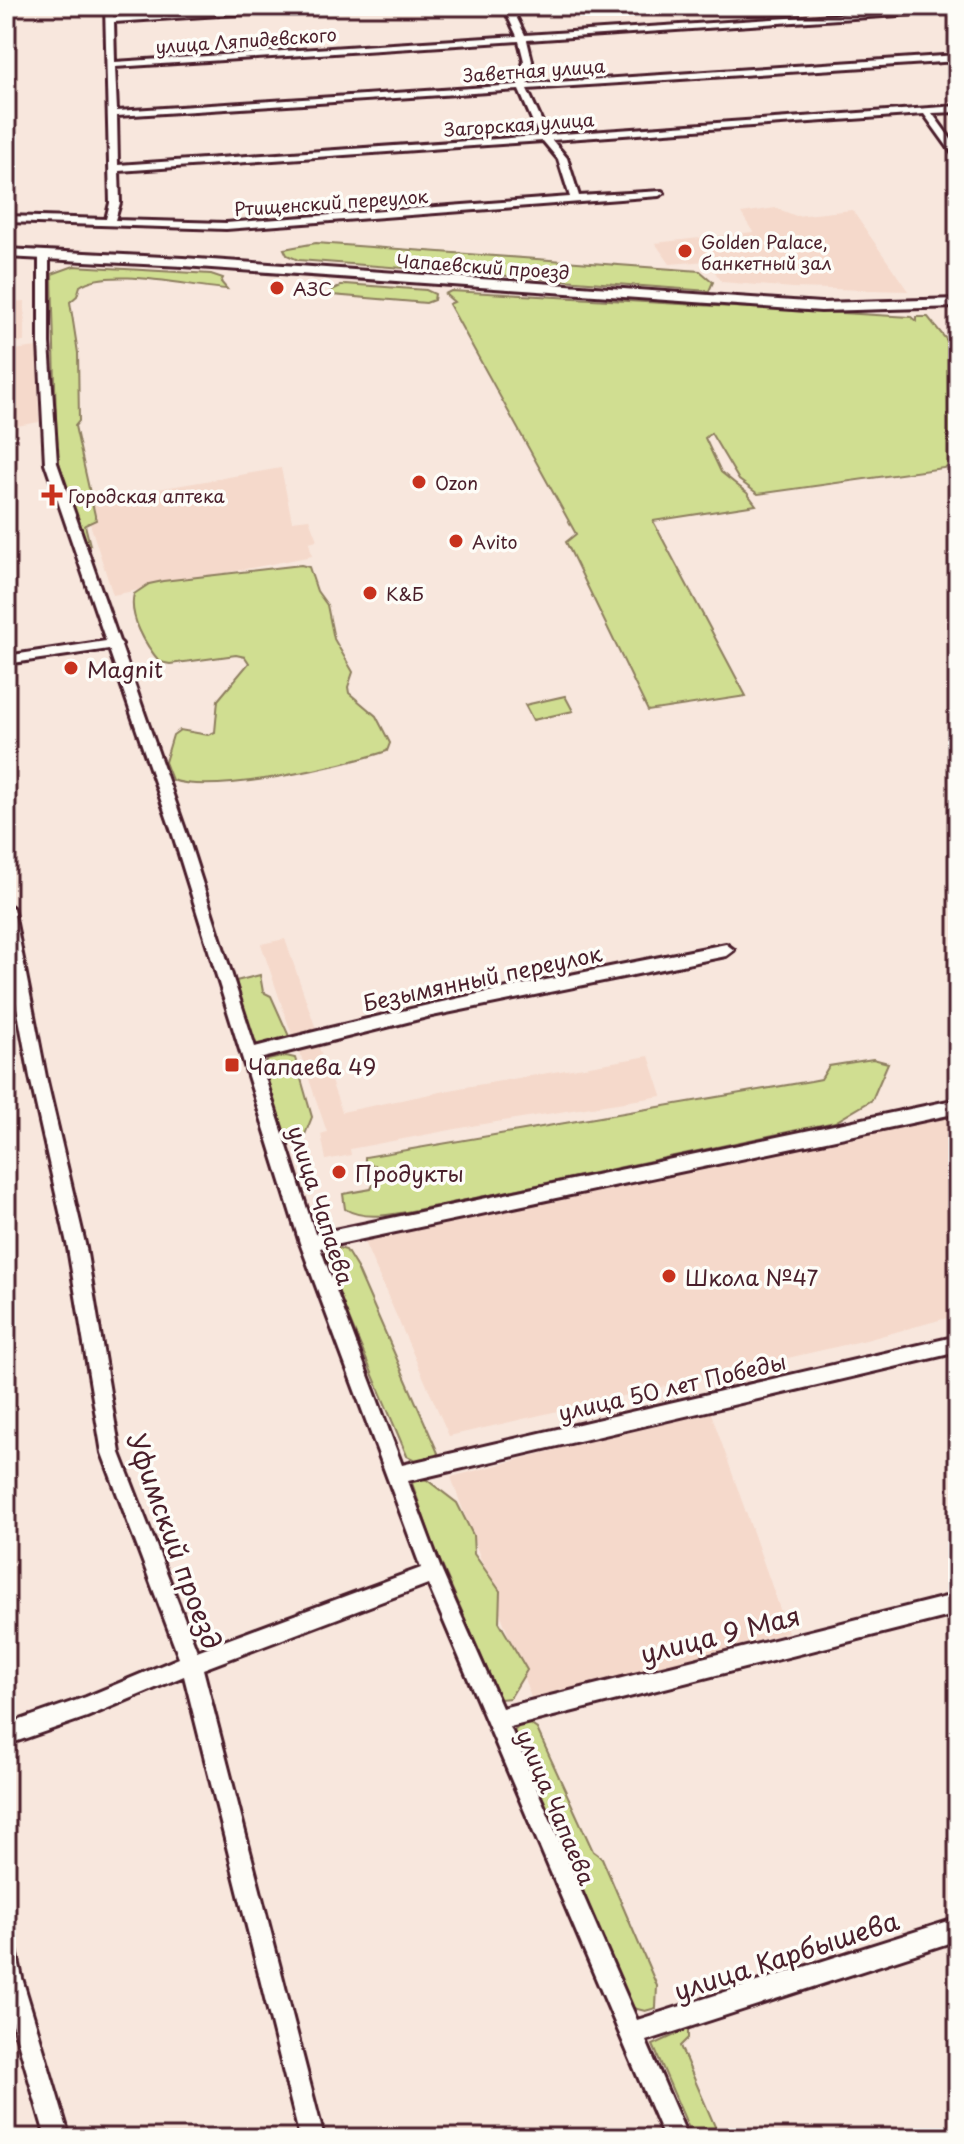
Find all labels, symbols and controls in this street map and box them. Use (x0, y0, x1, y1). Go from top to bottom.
street label: улица Ляпидевского (154, 20, 338, 60)
street label: Заветная улица (462, 52, 607, 88)
street label: Загорская улица (443, 105, 596, 143)
street label: Ртищенский переулок (233, 182, 429, 222)
place label: Golden Palace, банкетный зал (701, 228, 832, 276)
marker: Golden Palace, банкетный зал (676, 242, 694, 260)
street label: Чапаевский проезд (396, 246, 570, 286)
place label: АЗС (293, 275, 332, 302)
marker: АЗС (268, 279, 286, 297)
place label: Ozon (435, 469, 478, 496)
marker: Ozon (410, 473, 428, 491)
place label: Городская аптека (68, 482, 225, 509)
marker: Городская аптека (43, 486, 61, 504)
place label: Avito (472, 528, 518, 555)
marker: Avito (447, 532, 465, 550)
place label: К&Б (386, 580, 424, 607)
marker: К&Б (361, 584, 379, 602)
place label: Magnit (87, 652, 163, 685)
marker: Magnit (62, 659, 80, 677)
street label: Безымянный переулок (359, 935, 606, 1019)
place label: Чапаева 49 (248, 1049, 376, 1082)
marker: Чапаева 49 (223, 1056, 241, 1074)
street label: улица Чапаева (281, 1121, 363, 1289)
place label: Продукты (355, 1156, 464, 1189)
marker: Продукты (330, 1163, 348, 1181)
place label: Школа №47 (685, 1260, 819, 1293)
marker: Школа №47 (660, 1267, 678, 1285)
street label: улица 50 лет Победы (555, 1344, 789, 1428)
street label: Уфимский проезд (118, 1427, 232, 1655)
street label: улица 9 Мая (636, 1595, 804, 1673)
street label: улица Чапаева (509, 1724, 605, 1890)
street label: улица Карбышева (668, 1900, 904, 2010)

